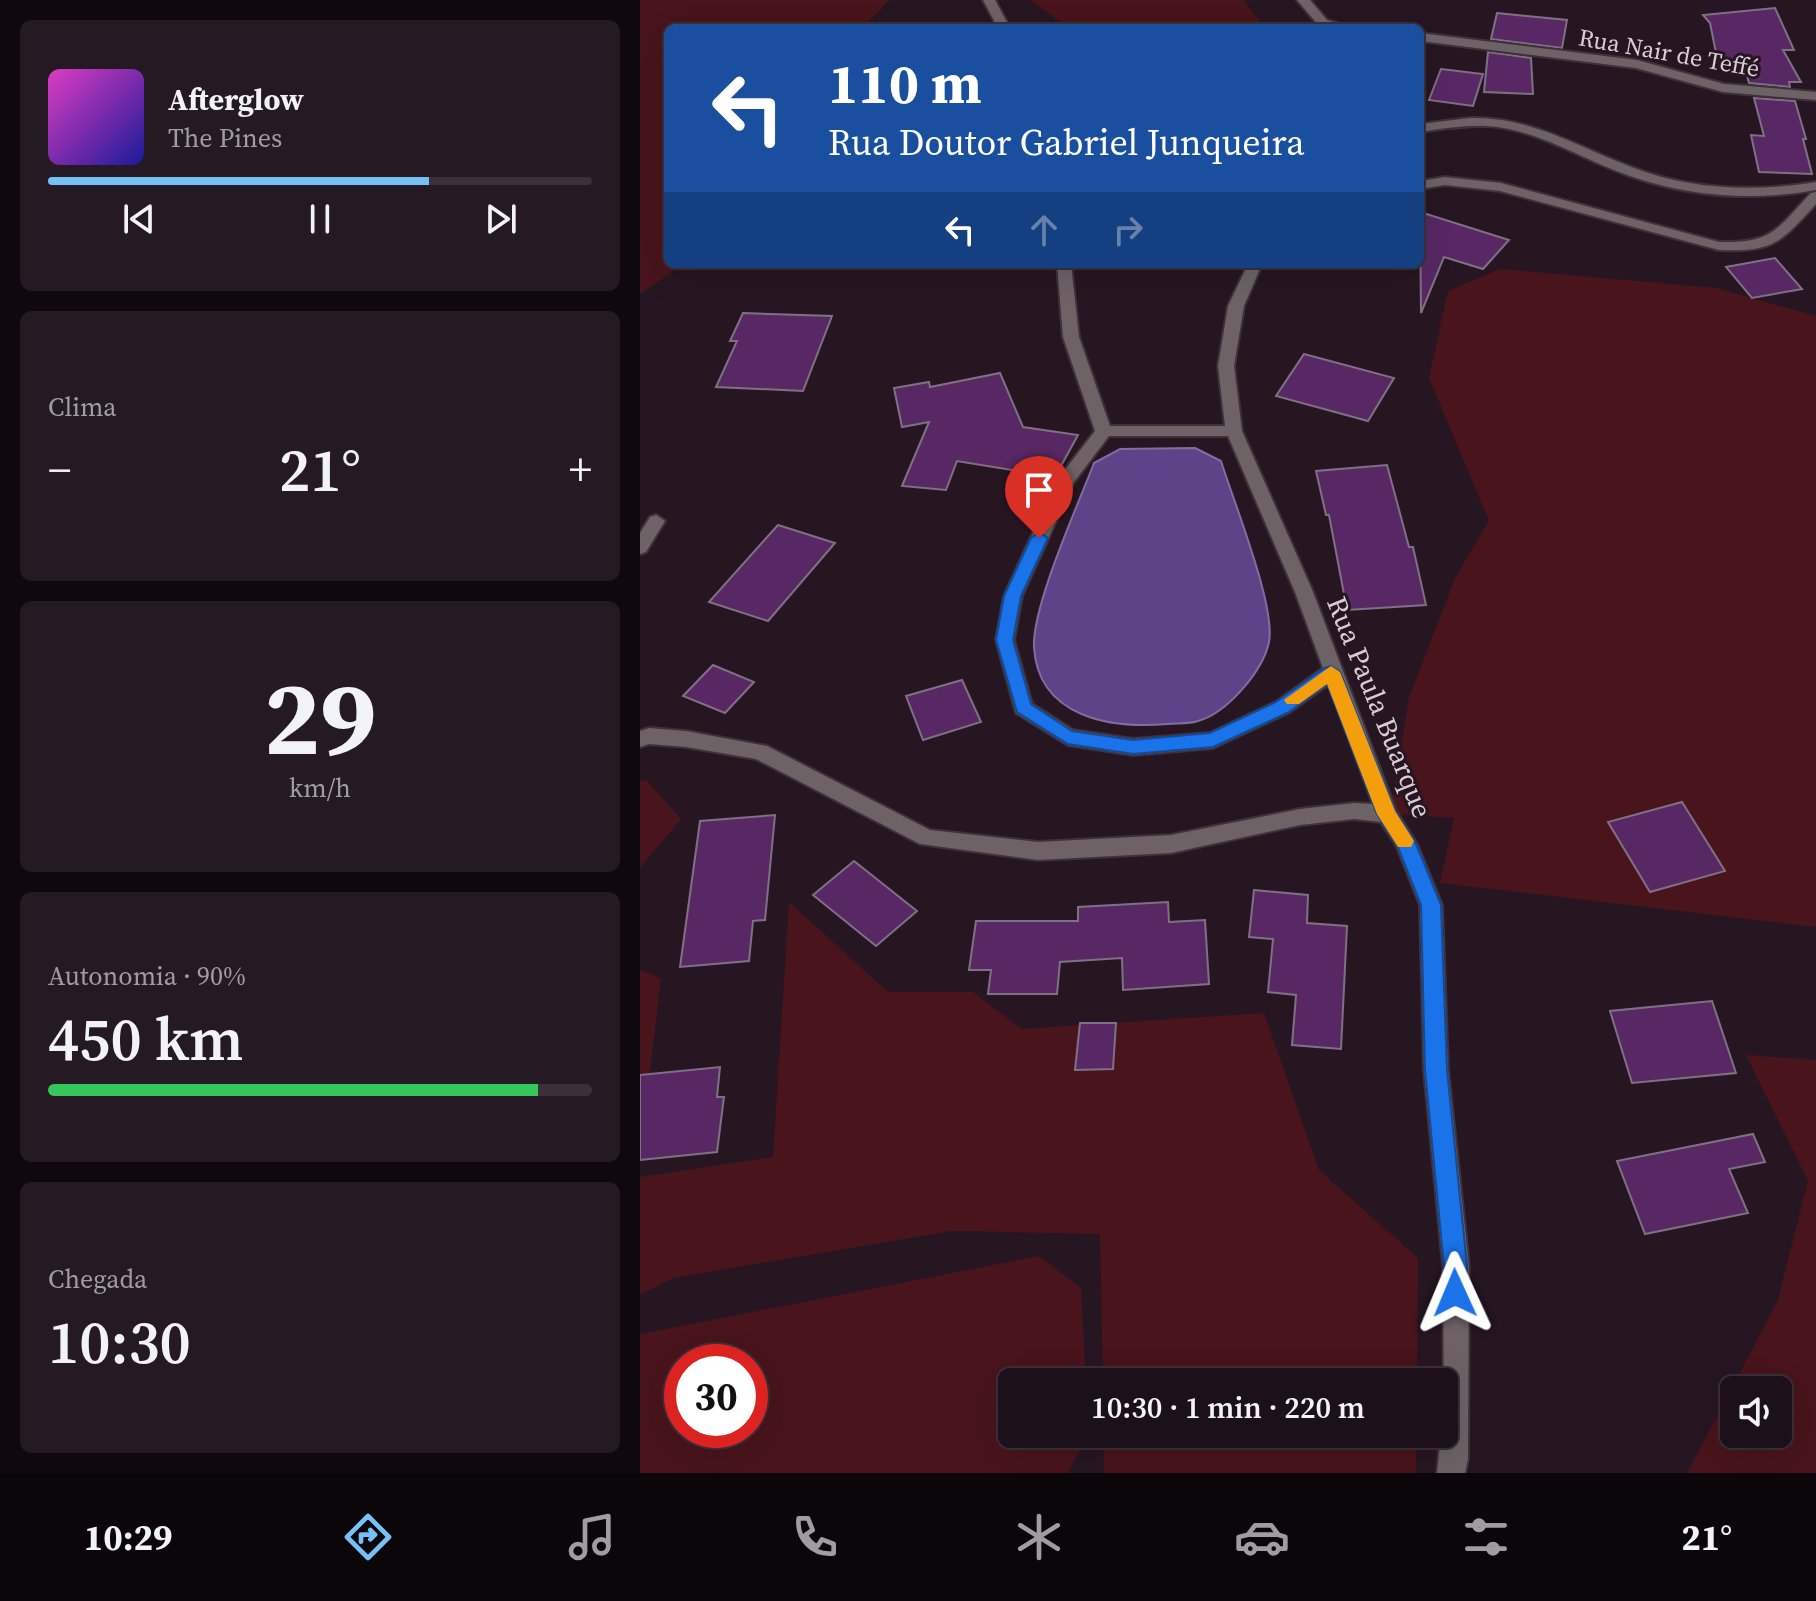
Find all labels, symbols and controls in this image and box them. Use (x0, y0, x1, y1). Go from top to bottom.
street label: Rua Nair de Teffé (1576, 20, 1762, 85)
text: 110 m (828, 45, 982, 122)
icon: left (696, 56, 800, 160)
text: Afterglow (168, 79, 304, 120)
text: Rua Doutor Gabriel Junqueira (828, 118, 1305, 167)
text: The Pines (168, 120, 282, 156)
icon: previous (117, 197, 161, 241)
icon: pause (298, 197, 342, 241)
icon: next (479, 197, 523, 241)
icon: left (938, 208, 982, 252)
icon: ahead (1022, 208, 1066, 252)
icon: right (1106, 208, 1150, 252)
text: Clima (48, 389, 117, 425)
text: 21° (279, 429, 361, 511)
text: − (48, 439, 71, 500)
text: + (569, 439, 592, 500)
pin (1005, 456, 1073, 538)
icon: arrive (1017, 468, 1061, 512)
street label: Rua Paula Buarque (1318, 591, 1442, 823)
text: 29 (264, 646, 376, 789)
text: km/h (289, 770, 351, 806)
text: Autonomia · 90% (48, 958, 246, 994)
text: 450 km (48, 998, 244, 1080)
position arrow (1413, 1251, 1497, 1335)
text: Chegada (48, 1261, 147, 1297)
text: 10:30 (48, 1301, 191, 1383)
speed limit sign: 30 (664, 1344, 768, 1448)
map controls (1720, 1376, 1792, 1448)
button: sound (1720, 1376, 1792, 1448)
text: 10:30 · 1 min · 220 m (1091, 1387, 1365, 1428)
icon: directions (340, 1509, 396, 1565)
icon: music (564, 1509, 620, 1565)
icon: phone (787, 1509, 843, 1565)
icon: climate (1011, 1509, 1067, 1565)
icon: car (1234, 1509, 1290, 1565)
icon: filters (1458, 1509, 1514, 1565)
text: 10:29 (84, 1513, 173, 1562)
text: 21° (1681, 1513, 1732, 1562)

